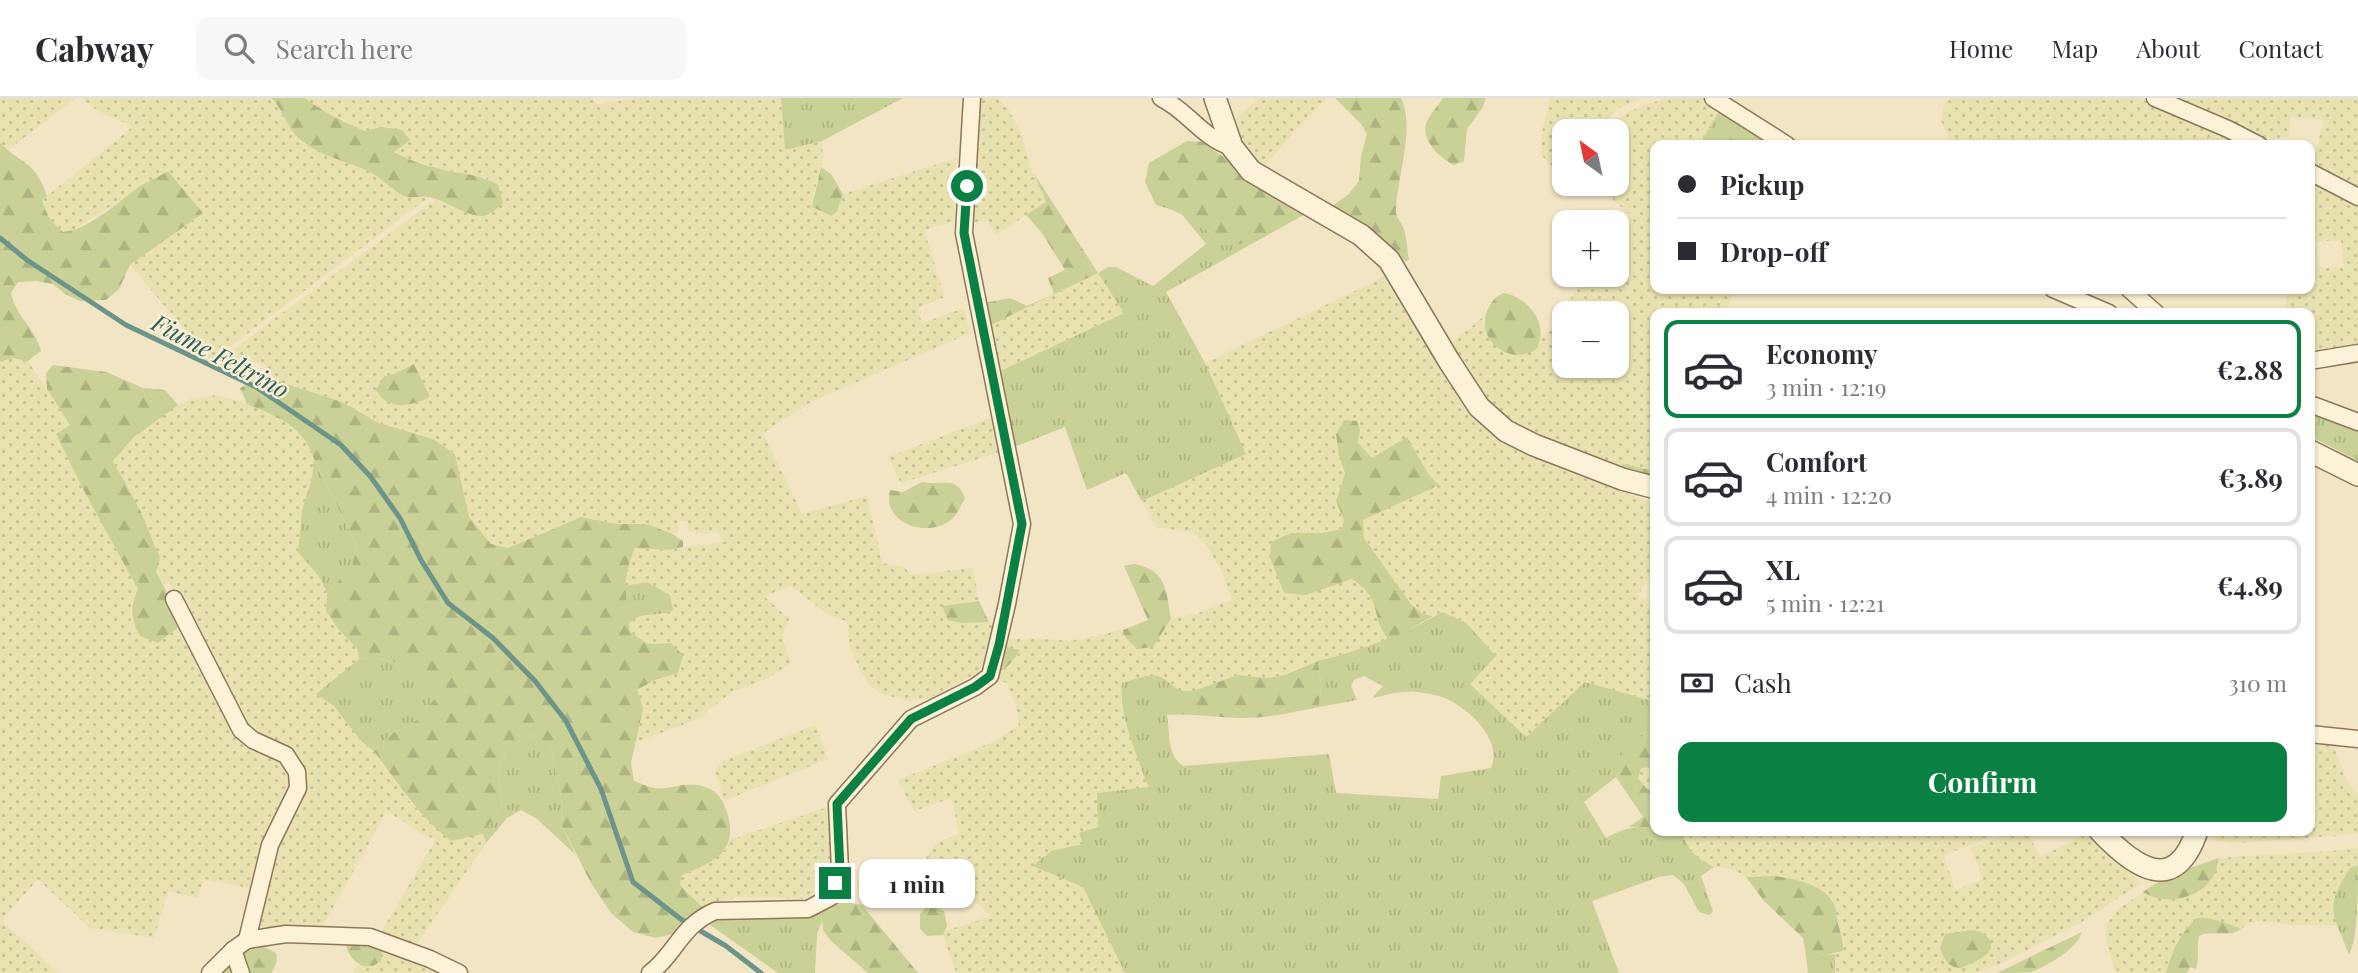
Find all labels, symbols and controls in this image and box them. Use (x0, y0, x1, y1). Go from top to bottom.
search box (196, 17, 686, 80)
text: Cabway (35, 26, 154, 70)
icon: search (220, 29, 258, 67)
text: Search here (276, 31, 413, 66)
text: Home (1949, 32, 2013, 64)
text: Map (2051, 32, 2098, 64)
text: About (2136, 32, 2200, 64)
text: Contact (2238, 32, 2323, 64)
north arrow (1552, 119, 1629, 196)
map controls (1552, 119, 1629, 378)
text: Pickup (1720, 167, 1804, 202)
route start (951, 170, 983, 202)
button: + (1552, 210, 1629, 287)
text: Drop-off (1720, 234, 1827, 269)
button: − (1552, 301, 1629, 378)
water label: Fiume Feltrino (146, 305, 295, 405)
text: Economy (1766, 336, 1877, 371)
icon: car (1682, 338, 1745, 401)
text: €2.88 (2217, 352, 2283, 387)
text: 3 min · 12:19 (1766, 371, 1886, 402)
text: Comfort (1766, 444, 1867, 479)
icon: car (1682, 446, 1745, 509)
text: €3.89 (2218, 460, 2283, 495)
text: 4 min · 12:20 (1766, 479, 1892, 510)
text: XL (1766, 552, 1800, 587)
icon: car (1682, 554, 1745, 617)
text: €4.89 (2217, 568, 2283, 603)
text: 5 min · 12:21 (1766, 587, 1885, 618)
icon: cash (1678, 664, 1716, 702)
text: Cash (1734, 665, 1792, 700)
text: 310 m (2228, 667, 2287, 698)
button: Confirm (1678, 742, 2287, 822)
callout: 1 min (860, 858, 975, 908)
route end (819, 867, 851, 899)
text: 1 min (889, 868, 945, 899)

